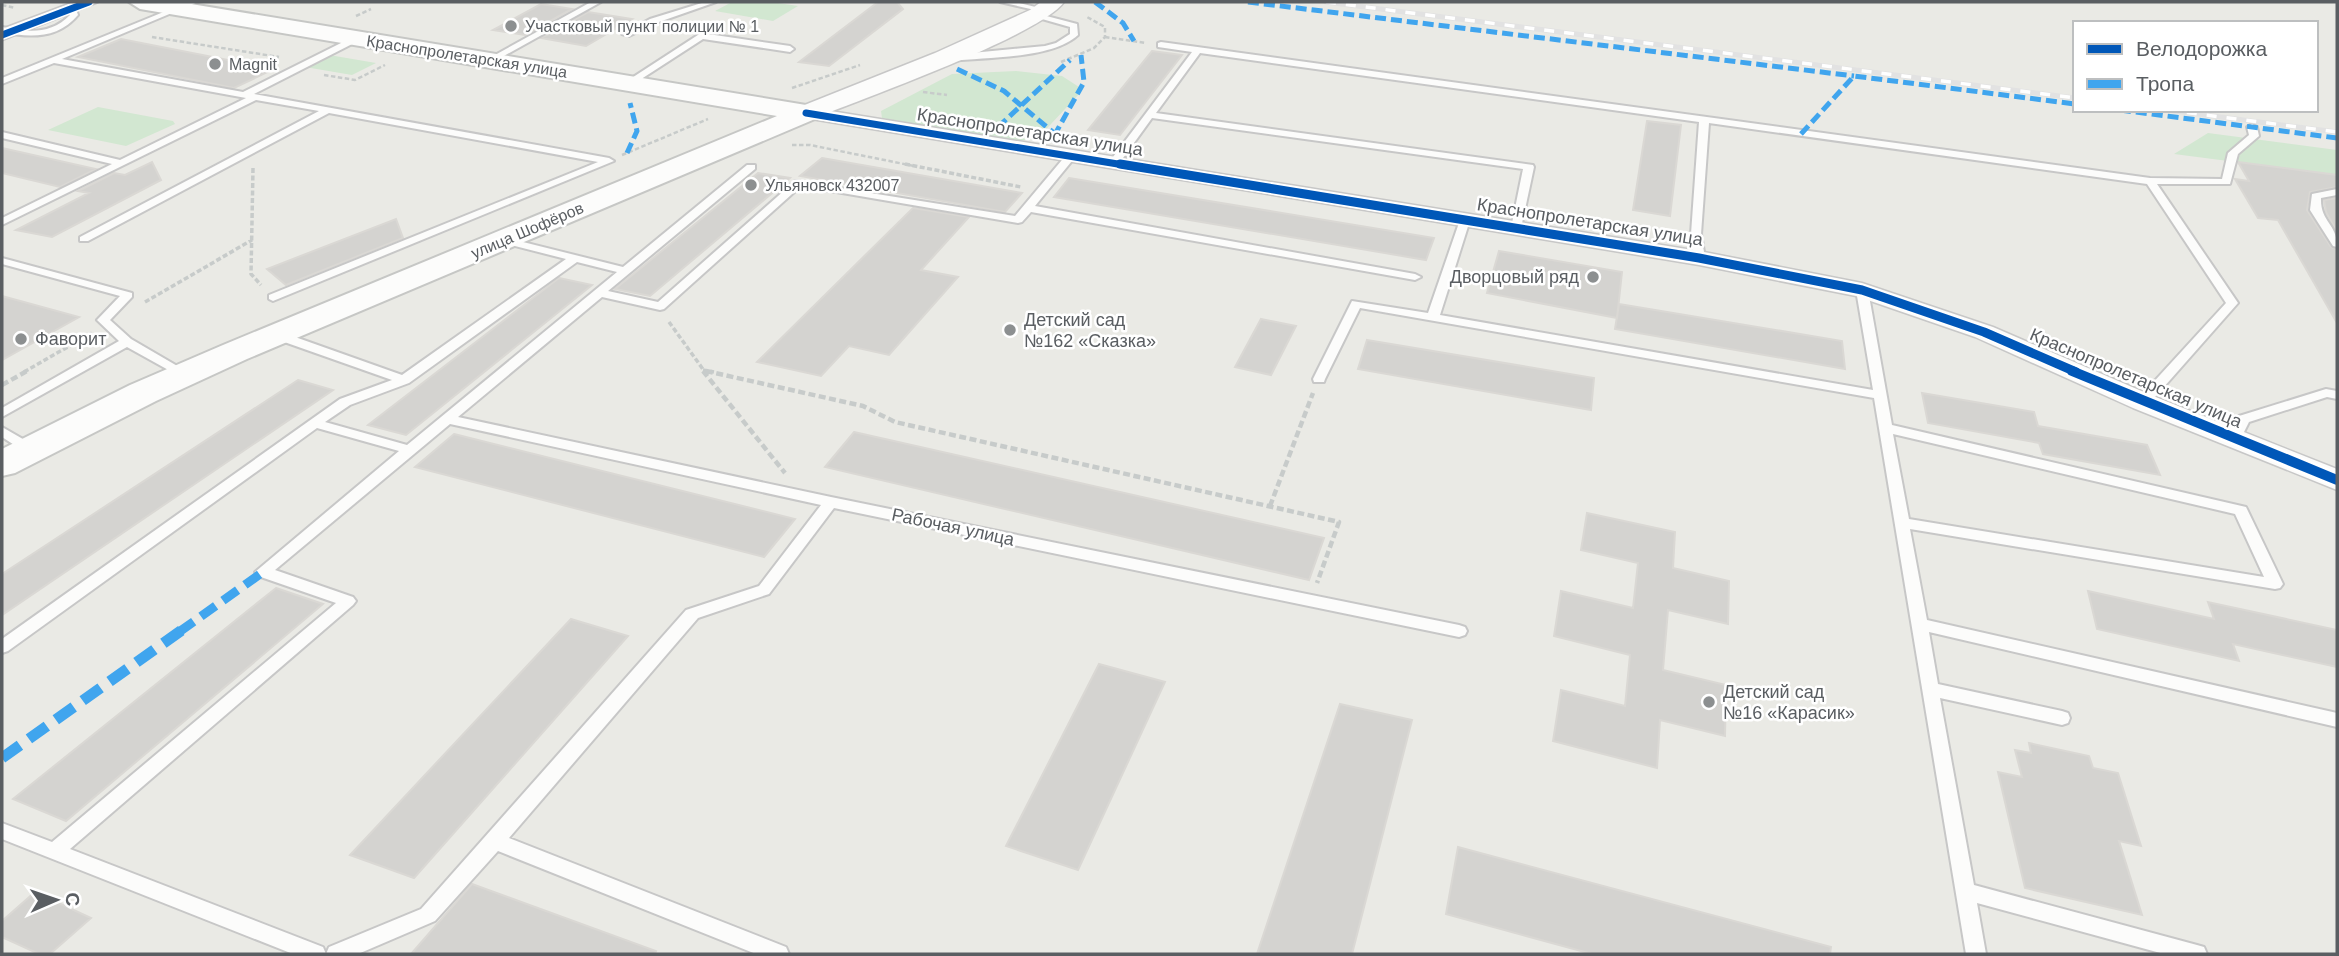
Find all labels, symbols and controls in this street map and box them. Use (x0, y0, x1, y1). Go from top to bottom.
marker: Участковый пункт полиции № 1 (503, 18, 519, 34)
place label: Участковый пункт полиции № 1 (525, 18, 759, 35)
legend (2073, 21, 2318, 112)
street label: Краснопролетарская улица (365, 32, 569, 81)
text: Велодорожка (2136, 37, 2267, 60)
marker: Magnit (207, 56, 223, 72)
place label: Magnit (229, 56, 278, 73)
text: Тропа (2136, 72, 2194, 95)
street label: Краснопролетарская улица (916, 104, 1145, 160)
marker: Ульяновск 432007 (743, 177, 759, 193)
place label: Ульяновск 432007 (765, 177, 899, 194)
street label: Краснопролетарская улица (1476, 194, 1705, 250)
street label: улица Шофёров (468, 199, 586, 262)
place label: Дворцовый ряд (1450, 267, 1579, 287)
marker: Дворцовый ряд (1585, 269, 1601, 285)
place label: Детский сад №162 «Сказка» (1024, 310, 1156, 351)
marker: Детский сад №162 «Сказка» (1002, 322, 1018, 338)
street label: Краснопролетарская улица (2027, 324, 2246, 432)
place label: Фаворит (35, 329, 106, 349)
marker: Фаворит (13, 331, 29, 347)
street label: Рабочая улица (890, 504, 1017, 550)
place label: Детский сад №16 «Карасик» (1723, 682, 1855, 723)
marker: Детский сад №16 «Карасик» (1701, 694, 1717, 710)
north arrow (21, 865, 91, 935)
text: С (62, 892, 83, 907)

